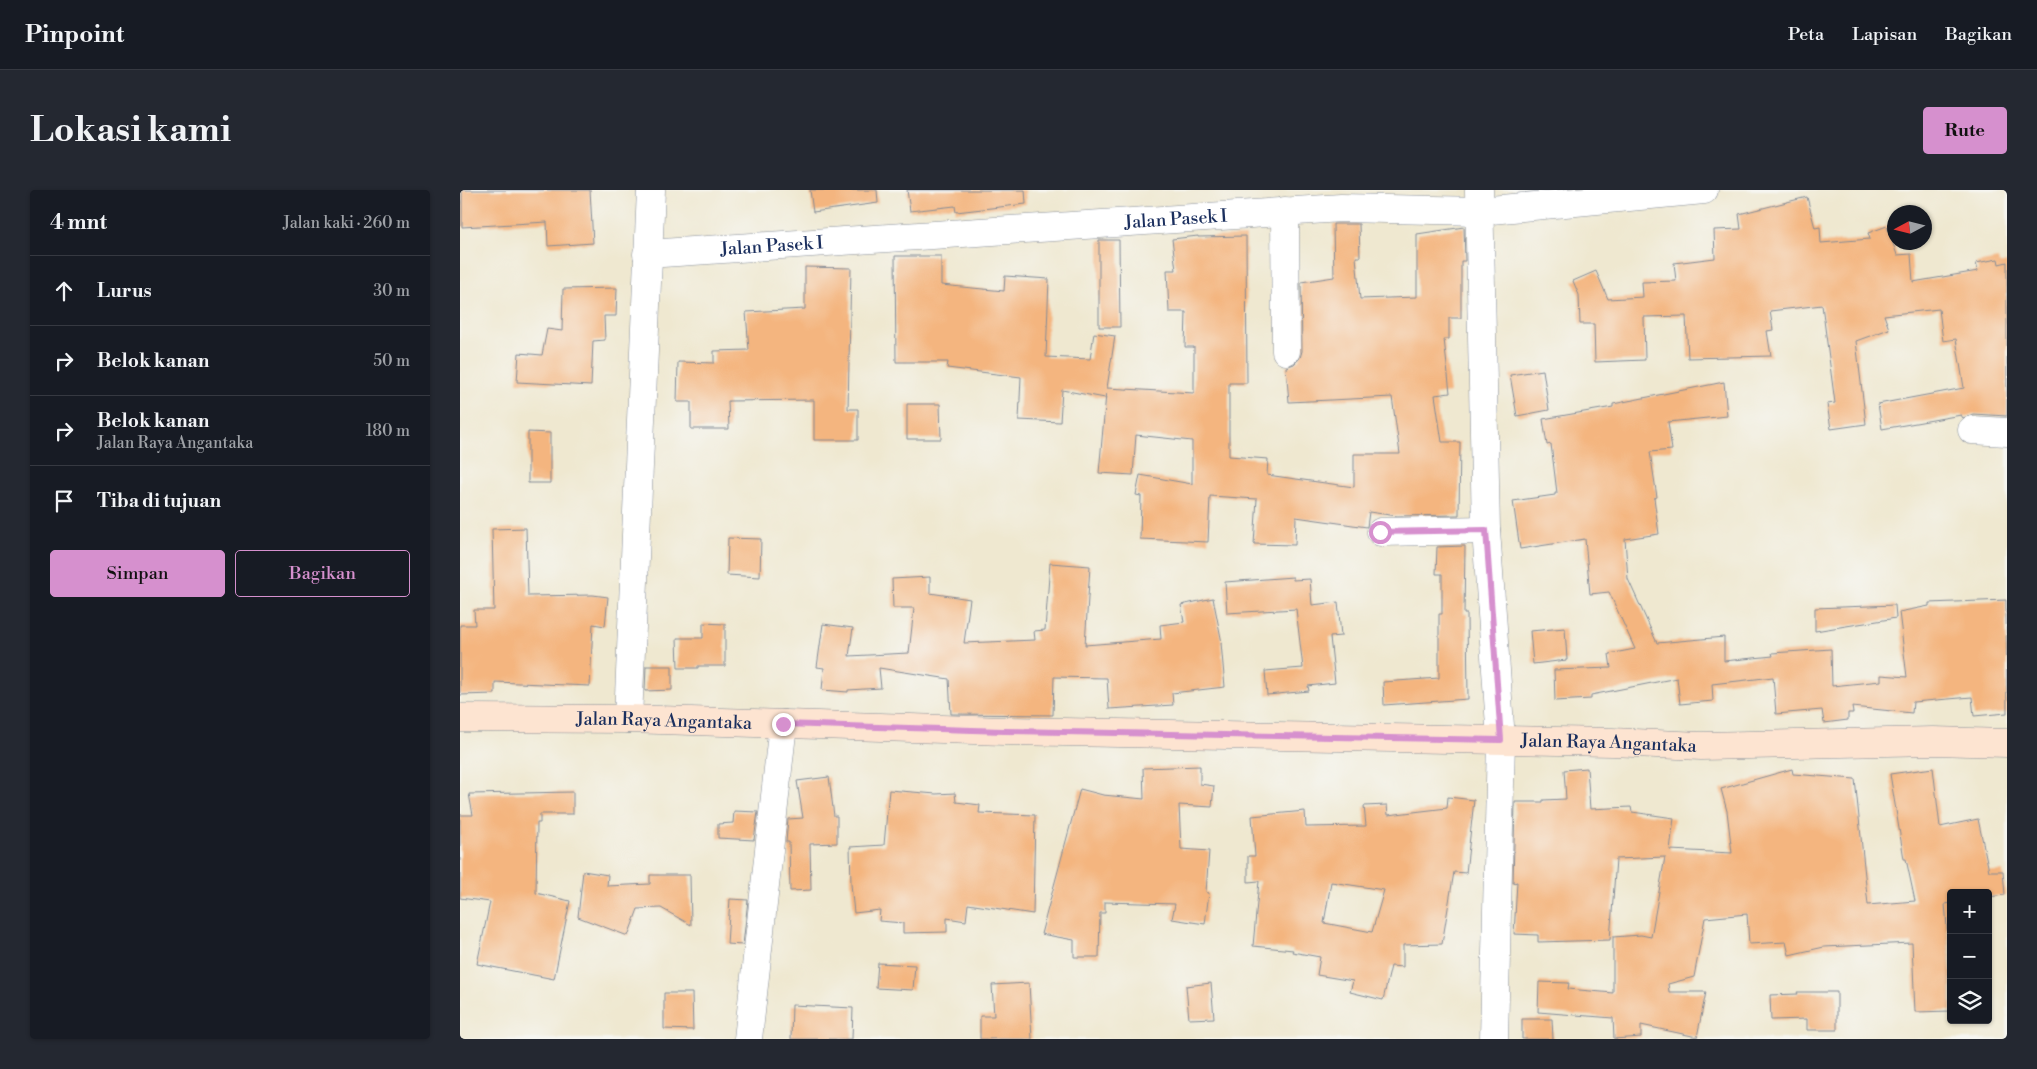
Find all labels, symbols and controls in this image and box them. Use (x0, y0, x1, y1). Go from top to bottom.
text: Pinpoint (25, 20, 124, 50)
text: Peta (1788, 23, 1824, 46)
text: Lapisan (1852, 23, 1917, 46)
text: Bagikan (1945, 23, 2012, 46)
button: Rute (1923, 107, 2007, 154)
text: Lokasi kami (30, 109, 231, 152)
street label: Jalan Pasek I (1123, 204, 1228, 234)
north arrow (1887, 205, 1932, 250)
text: 4 mnt (50, 210, 107, 236)
text: Jalan kaki · 260 m (283, 213, 410, 233)
street label: Jalan Pasek I (719, 231, 824, 261)
icon: ahead (50, 277, 78, 305)
text: Lurus (97, 279, 152, 303)
text: 30 m (373, 281, 410, 301)
icon: right (50, 347, 78, 375)
text: Belok kanan (97, 349, 210, 373)
text: 50 m (373, 351, 410, 371)
text: Belok kanan (97, 409, 210, 433)
icon: right (50, 417, 78, 445)
text: 180 m (366, 421, 410, 441)
text: Jalan Raya Angantaka (97, 433, 253, 453)
icon: arrive (50, 487, 78, 515)
text: Tiba di tujuan (97, 489, 221, 513)
route start (1369, 521, 1392, 544)
button: Simpan (50, 550, 225, 597)
button: Bagikan (235, 550, 410, 597)
street label: Jalan Raya Angantaka (575, 707, 753, 734)
route end (772, 713, 795, 736)
street label: Jalan Raya Angantaka (1519, 729, 1698, 757)
map controls (1947, 889, 1992, 1024)
button: + (1947, 889, 1992, 934)
button: − (1947, 934, 1992, 979)
button: layers (1947, 979, 1992, 1024)

